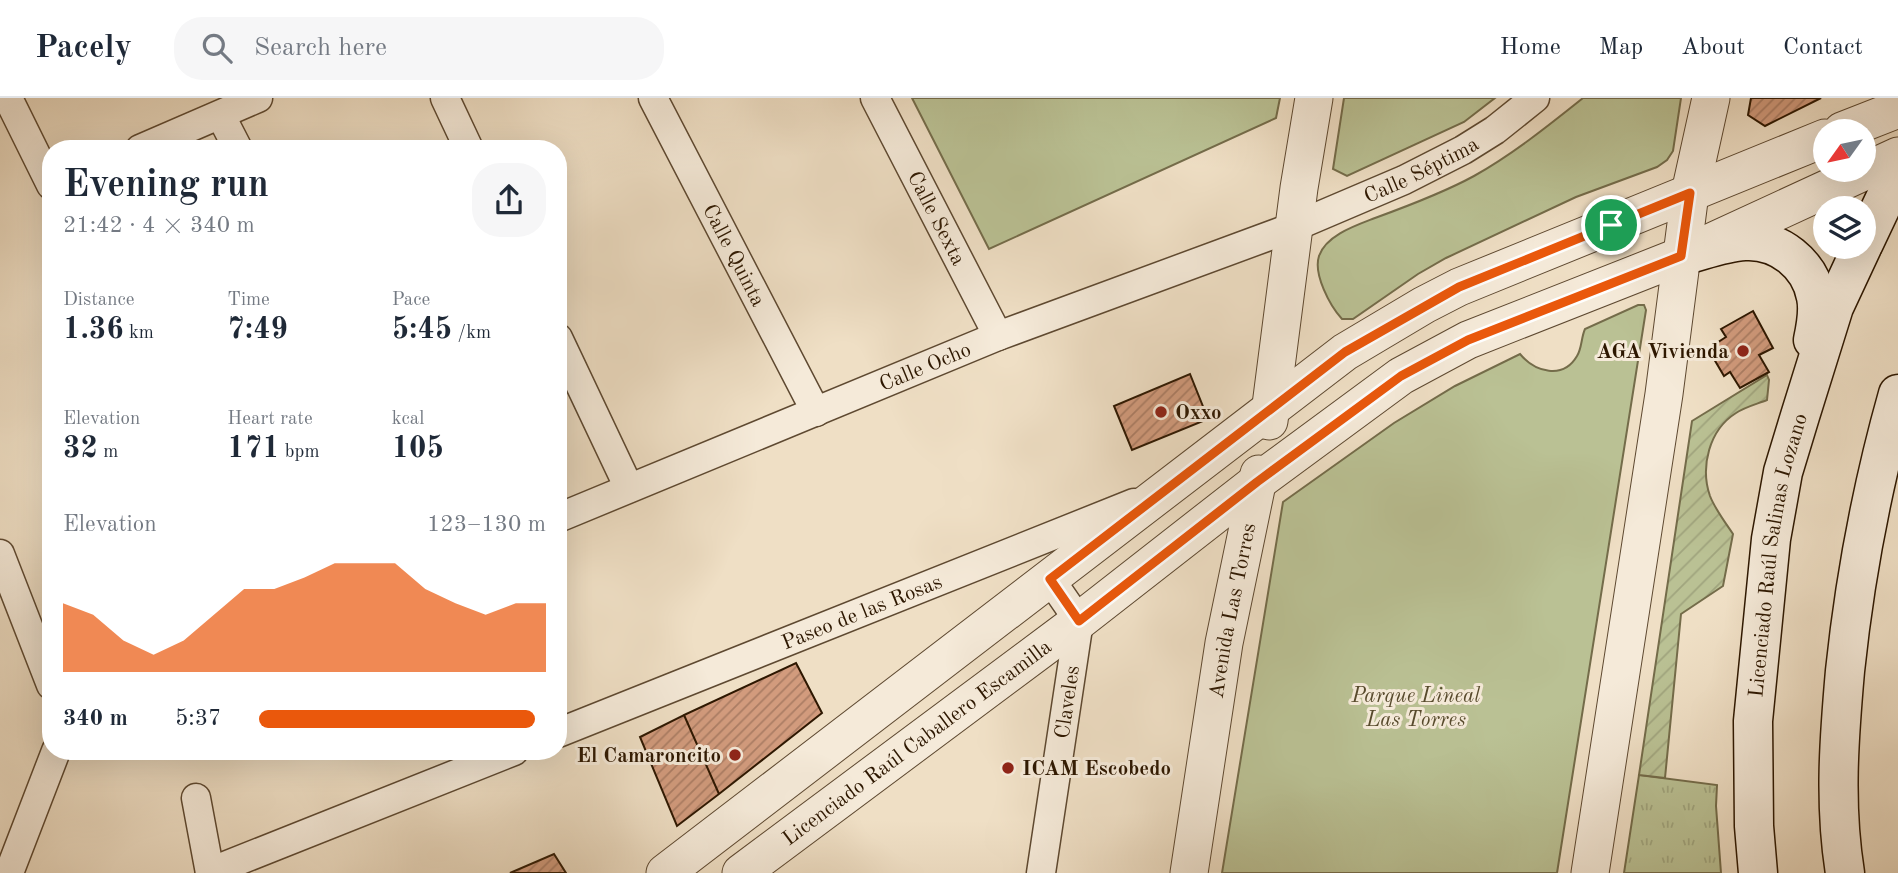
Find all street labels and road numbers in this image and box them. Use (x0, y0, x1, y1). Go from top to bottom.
street label: Calle Séptima (1361, 134, 1483, 208)
street label: Calle Sexta (903, 168, 969, 269)
street label: Calle Quinta (698, 201, 768, 310)
street label: Calle Ocho (877, 339, 974, 396)
street label: Licenciado Raúl Salinas Lozano (1746, 411, 1812, 698)
street label: Avenida Las Torres (1207, 521, 1261, 700)
street label: Paseo de las Rosas (779, 572, 945, 655)
street label: Licenciado Raúl Caballero Escamilla (779, 636, 1056, 850)
street label: Claveles (1052, 664, 1084, 740)

